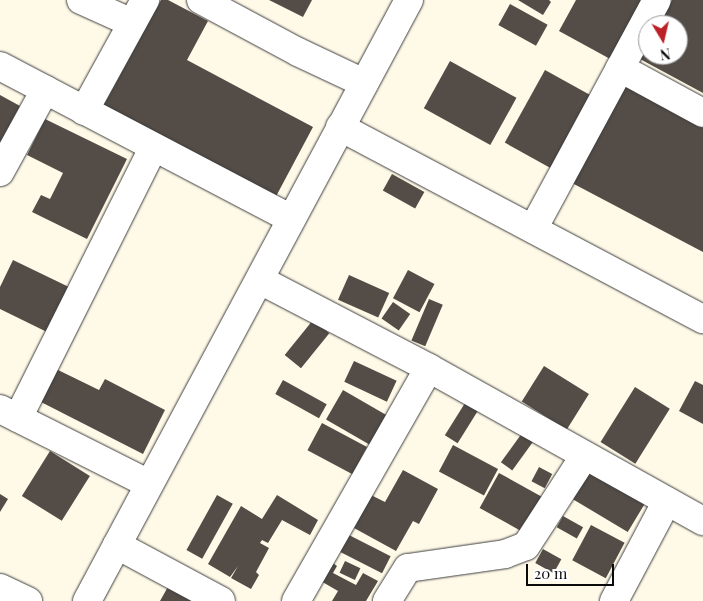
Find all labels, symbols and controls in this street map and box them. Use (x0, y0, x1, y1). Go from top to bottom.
north arrow (638, 15, 688, 65)
text: N (659, 44, 672, 64)
scale bar (528, 554, 616, 586)
text: 20 m (534, 563, 567, 583)

